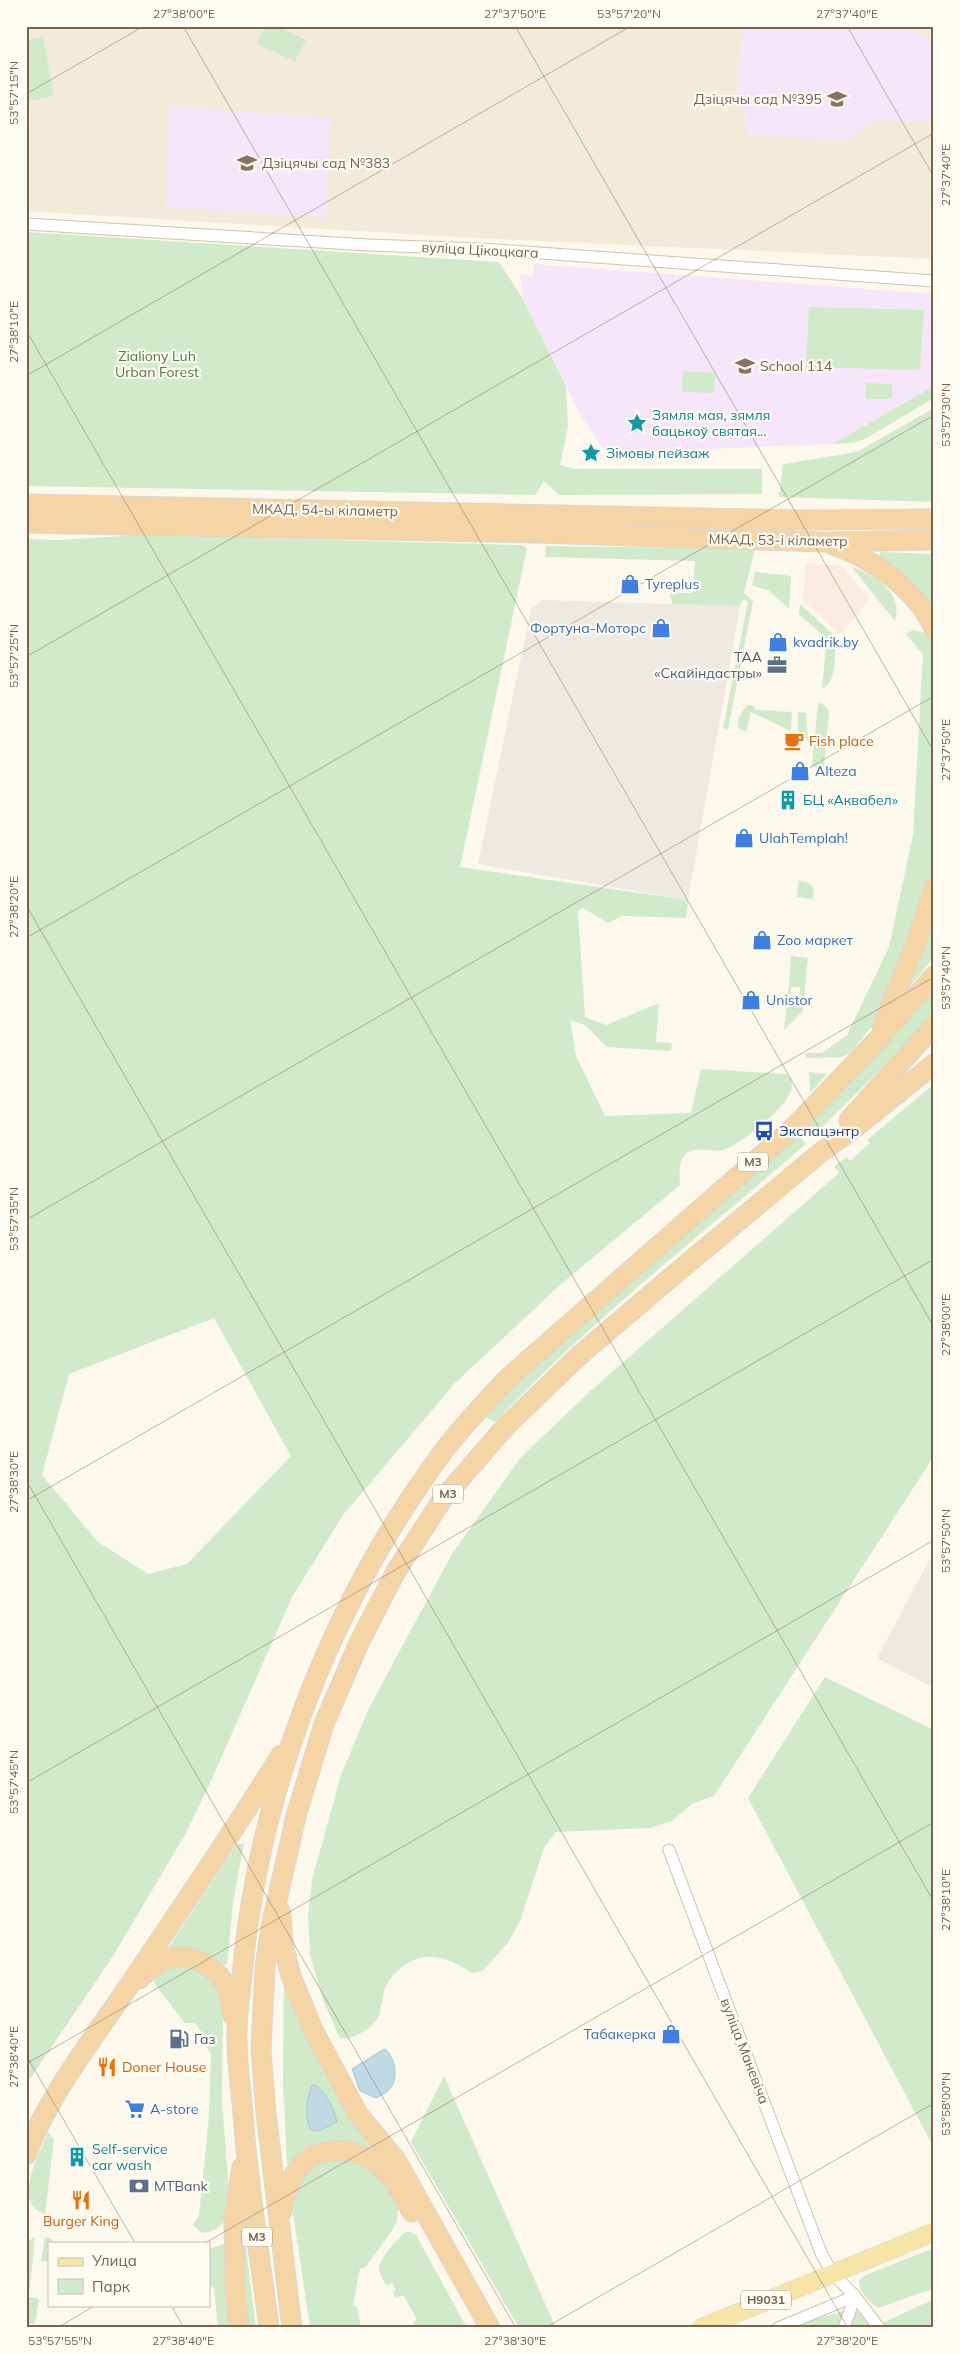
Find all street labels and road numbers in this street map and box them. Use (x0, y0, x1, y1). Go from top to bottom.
street label: вуліца Цікоцкага (421, 238, 539, 262)
street label: МКАД, 54-ы кіламетр (252, 500, 398, 520)
street label: МКАД, 53-і кіламетр (708, 530, 848, 550)
road number: М3 (738, 1152, 768, 1172)
road number: М3 (433, 1485, 463, 1504)
street label: вуліца Маневіча (717, 1996, 773, 2106)
road number: М3 (242, 2228, 272, 2246)
road number: Н9031 (741, 2290, 791, 2310)

